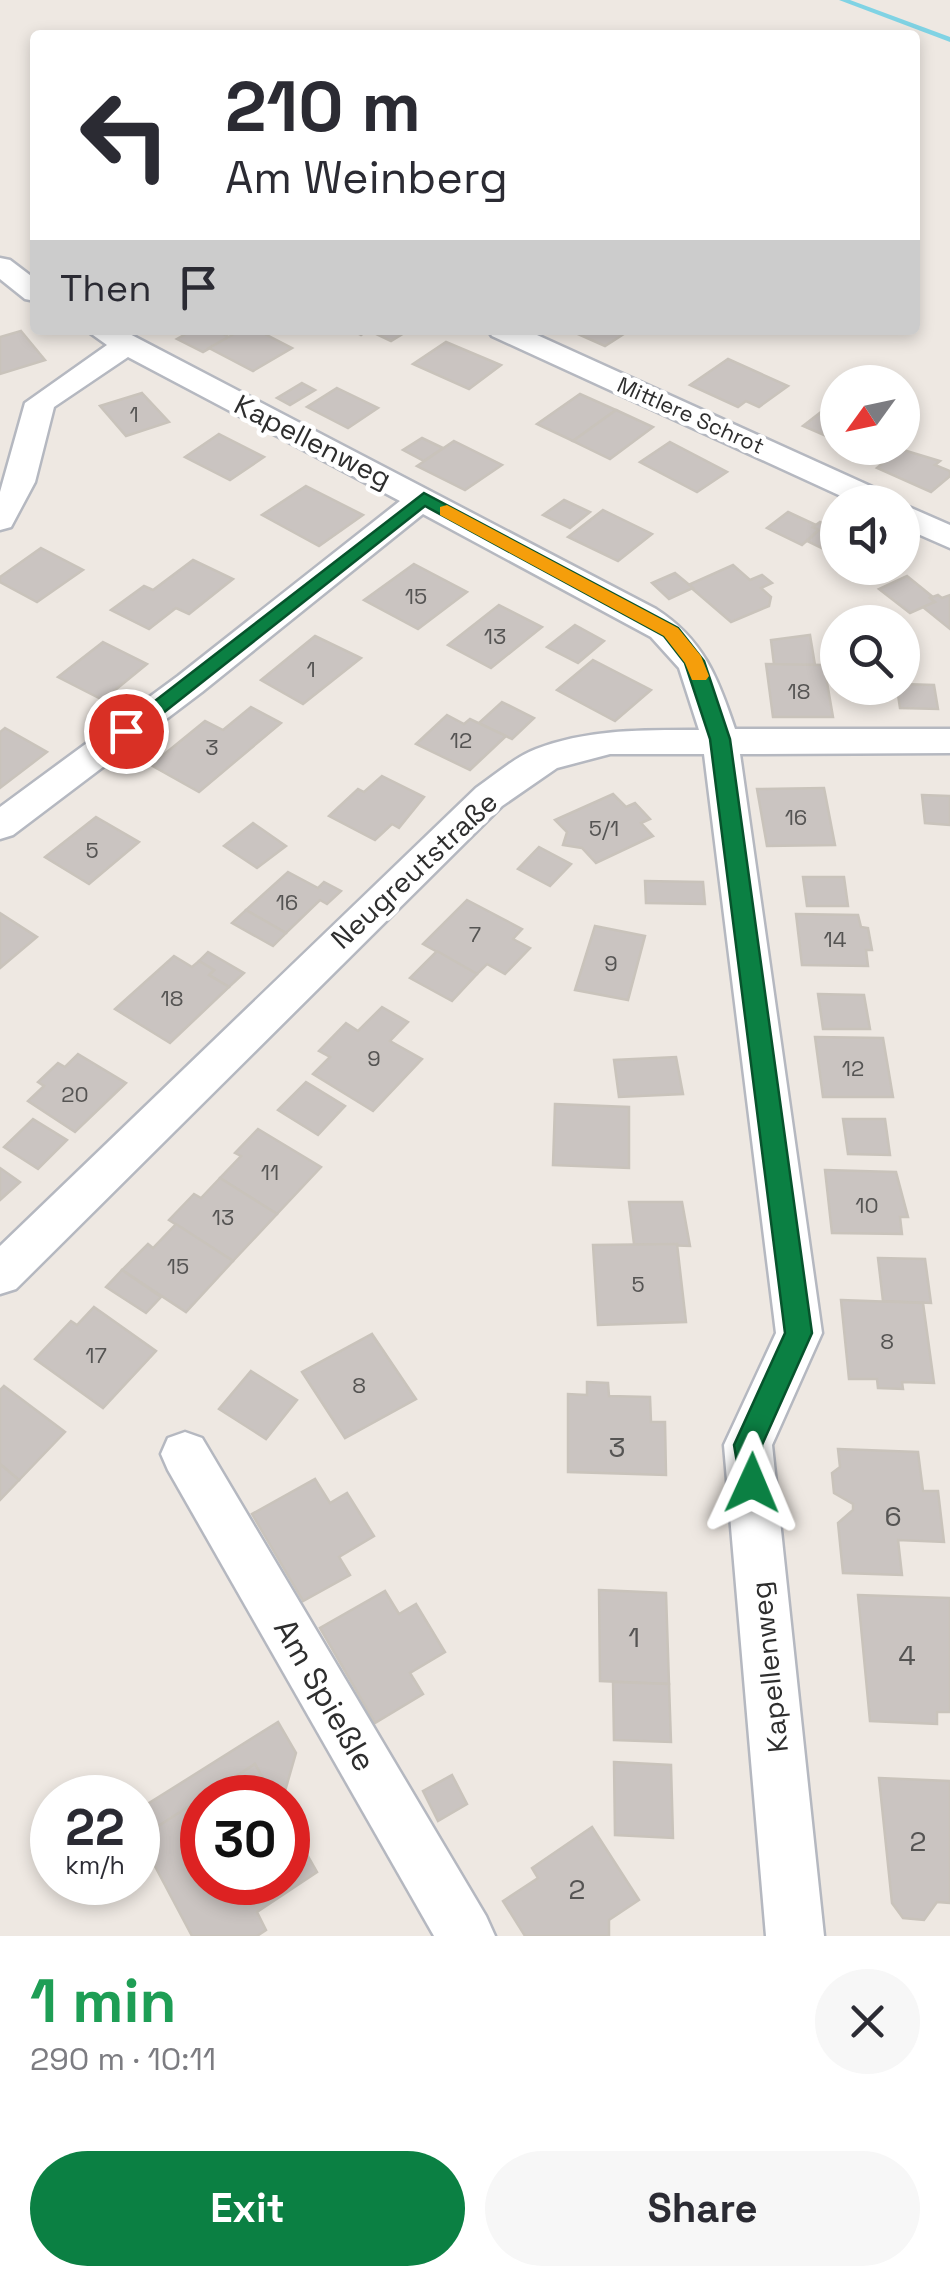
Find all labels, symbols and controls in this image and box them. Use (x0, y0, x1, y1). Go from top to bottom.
text: 210 m (225, 62, 421, 151)
icon: left (60, 70, 190, 200)
text: Am Weinberg (225, 149, 508, 206)
icon: arrive (171, 260, 226, 315)
text: Then (60, 264, 151, 312)
north arrow (820, 365, 920, 465)
map controls (820, 365, 920, 705)
street label: Mittlere Schrot (613, 370, 769, 460)
street label: Kapellenweg (228, 386, 398, 496)
house number: 1 (129, 400, 139, 428)
button: sound (820, 485, 920, 585)
house number: 15 (405, 582, 427, 610)
button: search (820, 605, 920, 705)
house number: 13 (484, 622, 506, 650)
house number: 1 (306, 655, 316, 683)
house number: 18 (788, 677, 810, 705)
pin (84, 689, 169, 774)
icon: arrive (99, 704, 154, 759)
house number: 12 (450, 726, 472, 754)
house number: 3 (205, 733, 219, 761)
street label: Neugreutstraße (323, 784, 505, 956)
house number: 16 (785, 803, 807, 831)
house number: 5/1 (589, 814, 619, 842)
house number: 5 (85, 836, 99, 864)
house number: 16 (276, 888, 298, 916)
house number: 7 (469, 920, 481, 948)
house number: 14 (824, 925, 847, 953)
house number: 9 (604, 949, 618, 977)
house number: 18 (161, 984, 183, 1012)
house number: 9 (367, 1044, 381, 1072)
house number: 12 (842, 1054, 864, 1082)
house number: 20 (61, 1080, 89, 1108)
house number: 11 (261, 1158, 279, 1186)
house number: 10 (855, 1191, 879, 1219)
house number: 13 (212, 1203, 234, 1231)
house number: 15 (167, 1252, 189, 1280)
house number: 5 (631, 1270, 645, 1298)
house number: 8 (880, 1327, 894, 1355)
house number: 17 (85, 1341, 107, 1369)
house number: 8 (352, 1371, 366, 1399)
house number: 3 (609, 1429, 625, 1465)
position arrow (700, 1431, 804, 1535)
house number: 6 (884, 1498, 902, 1534)
street label: Kapellenweg (742, 1580, 796, 1754)
street label: Am Spießle (265, 1611, 385, 1779)
house number: 1 (628, 1619, 640, 1655)
house number: 4 (898, 1637, 916, 1673)
speed limit sign: 30 (180, 1775, 310, 1905)
text: 22 (65, 1796, 125, 1860)
house number: 2 (910, 1823, 926, 1859)
text: km/h (65, 1849, 125, 1881)
house number: 2 (569, 1871, 585, 1907)
text: 1 min (30, 1963, 177, 2040)
button: close (815, 1969, 920, 2074)
text: 290 m · 10:11 (30, 2039, 216, 2079)
button: Exit (30, 2151, 465, 2266)
button: Share (485, 2151, 920, 2266)

